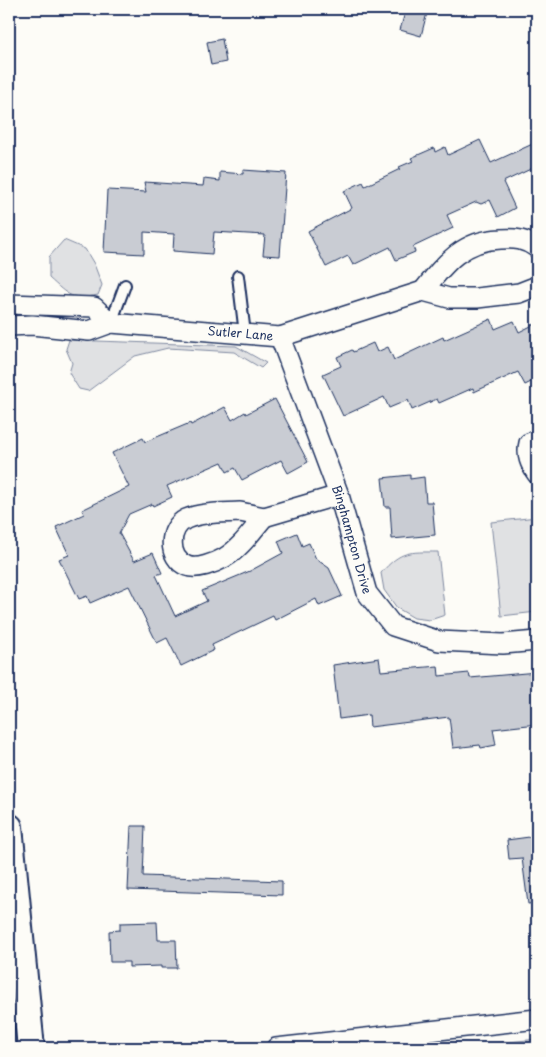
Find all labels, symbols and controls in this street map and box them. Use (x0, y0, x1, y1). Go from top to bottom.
street label: Sutler Lane (207, 321, 274, 344)
street label: Binghampton Drive (328, 482, 377, 596)

